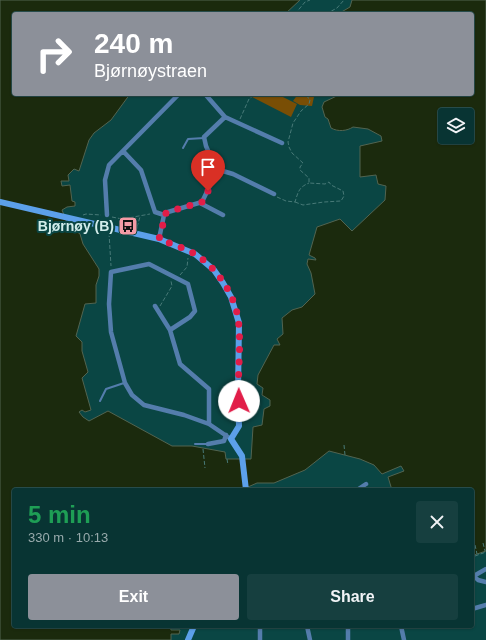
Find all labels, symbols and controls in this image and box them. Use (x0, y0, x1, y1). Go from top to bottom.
icon: right (28, 28, 80, 80)
text: 240 m (94, 28, 173, 59)
text: Bjørnøystraen (94, 61, 207, 81)
map controls (438, 108, 474, 144)
button: layers (438, 108, 474, 144)
pin (191, 150, 225, 191)
icon: arrive (197, 156, 219, 178)
bus stop icon: Bjørnøy (B) (117, 215, 139, 237)
place label: Bjørnøy (B) (38, 218, 114, 234)
position arrow (218, 380, 260, 422)
text: 5 min (28, 501, 91, 528)
button: close (416, 501, 458, 543)
text: 330 m · 10:13 (28, 530, 108, 545)
button: Exit (28, 574, 239, 620)
button: Share (247, 574, 458, 620)

